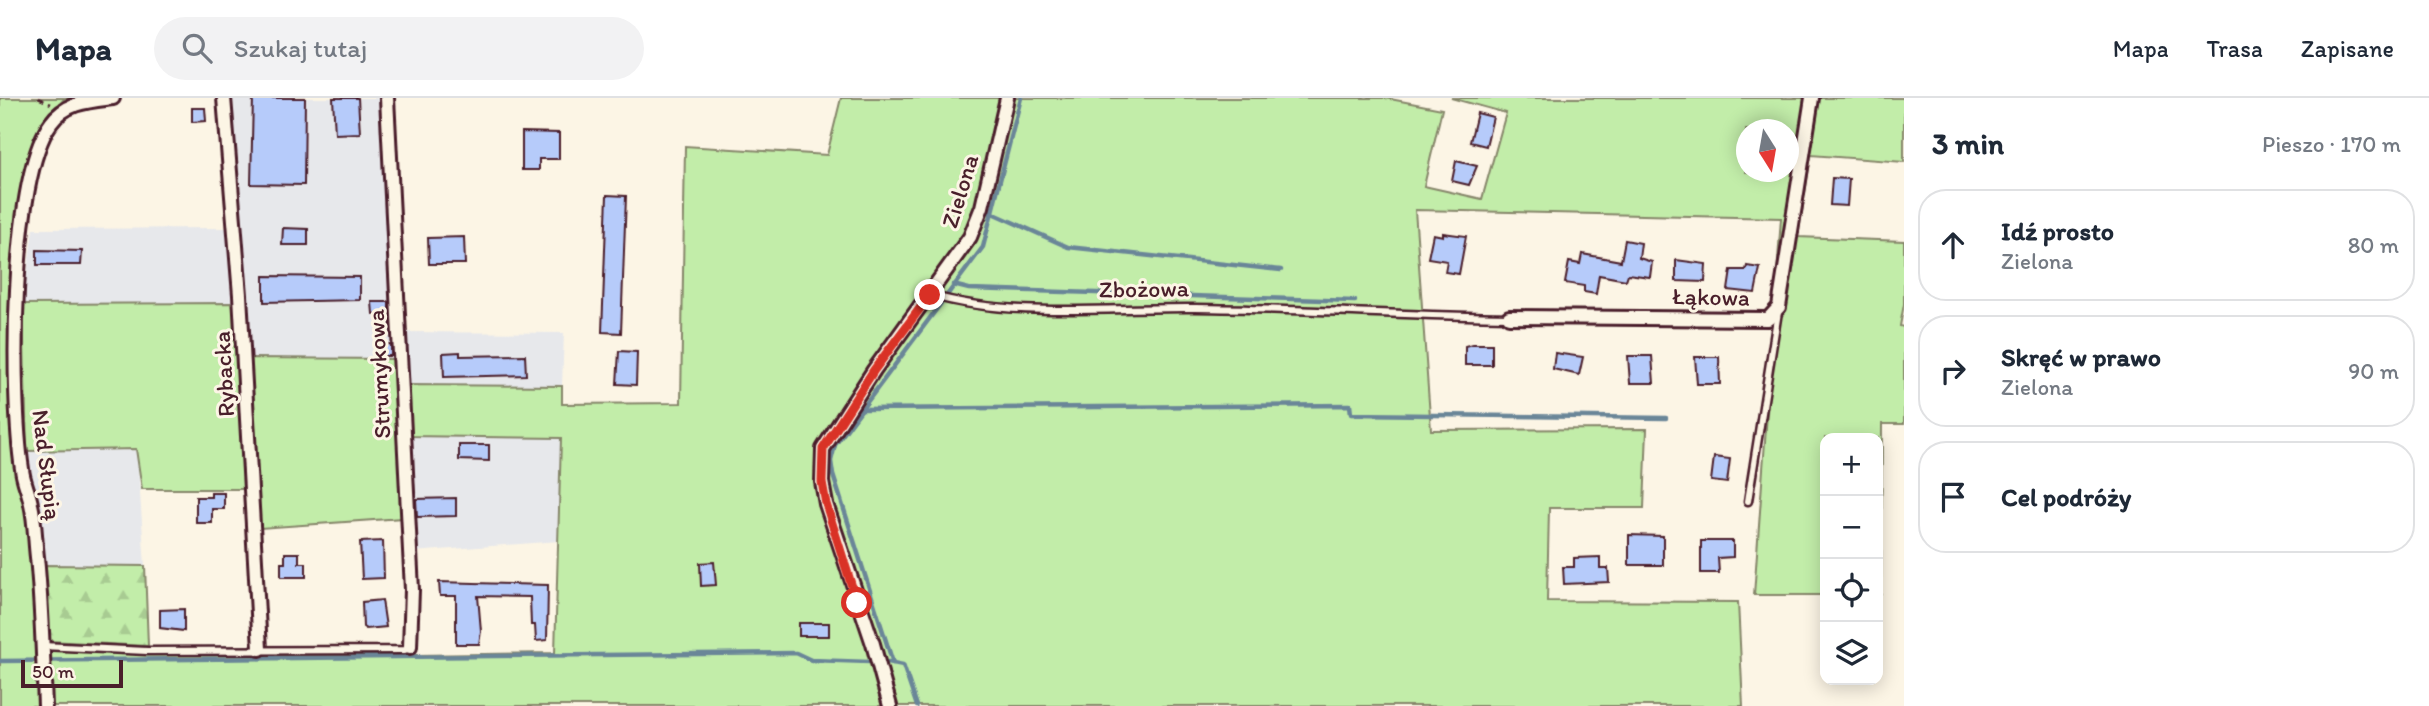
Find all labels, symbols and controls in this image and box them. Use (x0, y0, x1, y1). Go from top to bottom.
search box (154, 17, 644, 80)
text: Mapa (35, 29, 112, 68)
icon: search (178, 29, 216, 67)
text: Szukaj tutaj (234, 32, 367, 64)
text: Mapa (2113, 34, 2169, 63)
text: Trasa (2207, 34, 2263, 63)
text: Zapisane (2301, 34, 2394, 63)
north arrow (1736, 119, 1799, 182)
text: 3 min (1932, 125, 2004, 162)
text: Pieszo · 170 m (2262, 130, 2401, 158)
street label: Zielona (935, 150, 985, 231)
text: Idź prosto (2001, 215, 2114, 247)
icon: ahead (1934, 226, 1972, 264)
text: 80 m (2348, 231, 2399, 259)
text: Zielona (2001, 247, 2073, 275)
street label: Zbożowa (1099, 273, 1190, 304)
route end (914, 279, 945, 310)
street label: Łąkowa (1672, 281, 1750, 312)
street label: Strumykowa (361, 308, 396, 439)
street label: Rybacka (207, 330, 240, 418)
text: Skręć w prawo (2001, 341, 2161, 373)
icon: right (1934, 352, 1972, 390)
text: 90 m (2348, 357, 2399, 385)
text: Zielona (2001, 373, 2073, 401)
street label: Nad Słupią (26, 408, 69, 522)
map controls (1820, 433, 1883, 685)
button: + (1820, 433, 1883, 496)
icon: arrive (1934, 478, 1972, 516)
text: Cel podróży (2001, 481, 2131, 513)
button: − (1820, 496, 1883, 559)
button: locate (1820, 559, 1883, 622)
route start (841, 587, 872, 618)
button: layers (1820, 622, 1883, 685)
scale bar (21, 657, 122, 689)
text: 50 m (32, 660, 74, 683)

